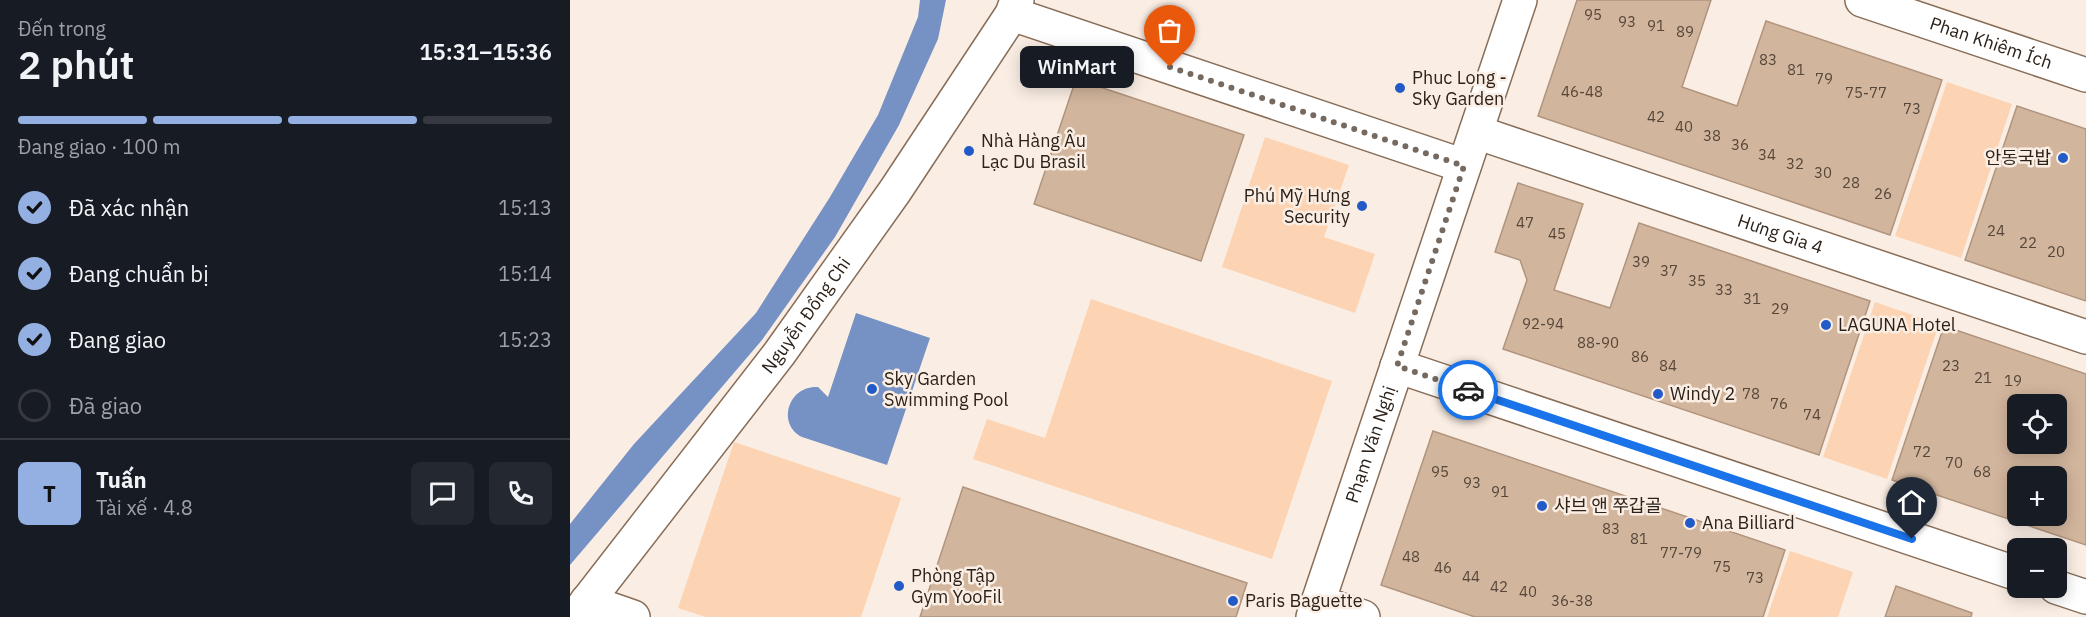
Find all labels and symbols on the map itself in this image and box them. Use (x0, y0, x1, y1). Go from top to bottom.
pin (1144, 5, 1195, 67)
house number: 95 (1584, 5, 1602, 24)
house number: 93 (1618, 12, 1636, 31)
street label: Phan Khiêm Ích (1927, 12, 2055, 74)
house number: 91 (1647, 16, 1665, 35)
house number: 89 (1676, 22, 1694, 41)
callout: WinMart (1020, 46, 1134, 88)
house number: 83 (1759, 50, 1777, 69)
house number: 81 (1787, 60, 1805, 79)
place label: Phuc Long - Sky Garden (1412, 66, 1507, 110)
house number: 79 (1815, 69, 1833, 88)
marker: Phuc Long - Sky Garden (1393, 81, 1407, 95)
house number: 46-48 (1561, 82, 1603, 101)
house number: 75-77 (1845, 83, 1887, 102)
house number: 73 (1903, 99, 1921, 118)
house number: 42 (1647, 107, 1665, 126)
house number: 40 (1675, 117, 1693, 136)
house number: 38 (1703, 126, 1721, 145)
place label: Nhà Hàng Âu Lạc Du Brasil (981, 129, 1086, 173)
house number: 36 (1731, 135, 1749, 154)
marker: Nhà Hàng Âu Lạc Du Brasil (962, 144, 976, 158)
house number: 34 (1758, 145, 1776, 164)
place label: 안동국밥 (1985, 146, 2051, 169)
marker: 안동국밥 (2056, 151, 2070, 165)
house number: 32 (1786, 154, 1804, 173)
house number: 30 (1814, 163, 1832, 182)
house number: 28 (1842, 173, 1860, 192)
place label: Phú Mỹ Hưng Security (1244, 184, 1350, 228)
house number: 26 (1874, 184, 1892, 203)
marker: Phú Mỹ Hưng Security (1355, 199, 1369, 213)
street label: Hưng Gia 4 (1735, 209, 1826, 259)
house number: 47 (1516, 213, 1534, 232)
house number: 24 (1987, 221, 2005, 240)
house number: 45 (1548, 224, 1566, 243)
house number: 22 (2019, 233, 2037, 252)
house number: 20 (2047, 242, 2065, 261)
street label: Nguyễn Đổng Chi (756, 252, 855, 378)
house number: 39 (1632, 252, 1650, 271)
house number: 37 (1660, 261, 1678, 280)
house number: 35 (1688, 271, 1706, 290)
house number: 33 (1715, 280, 1733, 299)
house number: 31 (1743, 289, 1761, 308)
house number: 29 (1771, 299, 1789, 318)
place label: LAGUNA Hotel (1838, 313, 1956, 336)
house number: 92-94 (1522, 314, 1564, 333)
marker: LAGUNA Hotel (1819, 318, 1833, 332)
house number: 88-90 (1577, 333, 1619, 352)
house number: 86 (1631, 347, 1649, 366)
house number: 84 (1659, 356, 1677, 375)
house number: 23 (1942, 356, 1960, 375)
courier (1438, 360, 1498, 420)
place label: Sky Garden Swimming Pool (884, 367, 1008, 411)
house number: 21 (1974, 368, 1992, 387)
house number: 19 (2004, 371, 2022, 390)
marker: Sky Garden Swimming Pool (865, 382, 879, 396)
place label: Windy 2 (1670, 382, 1735, 405)
street label: Phạm Văn Nghị (1340, 383, 1401, 506)
house number: 78 (1742, 384, 1760, 403)
marker: Windy 2 (1651, 387, 1665, 401)
house number: 76 (1770, 394, 1788, 413)
house number: 74 (1803, 405, 1821, 424)
house number: 72 (1913, 442, 1931, 461)
house number: 70 (1945, 453, 1963, 472)
house number: 95 (1431, 462, 1449, 481)
house number: 68 (1973, 462, 1991, 481)
house number: 93 (1463, 473, 1481, 492)
pin (1886, 477, 1937, 539)
house number: 91 (1491, 482, 1509, 501)
place label: 샤브 앤 쭈갑골 (1554, 494, 1662, 517)
marker: 샤브 앤 쭈갑골 (1535, 499, 1549, 513)
place label: Ana Billiard (1702, 511, 1795, 534)
marker: Ana Billiard (1683, 516, 1697, 530)
house number: 83 (1602, 519, 1620, 538)
house number: 81 (1630, 529, 1648, 548)
house number: 77-79 (1660, 543, 1702, 562)
house number: 48 (1402, 547, 1420, 566)
house number: 75 (1713, 557, 1731, 576)
house number: 46 (1434, 558, 1452, 577)
place label: Phòng Tập Gym YooFil (911, 564, 1002, 608)
house number: 44 (1462, 567, 1480, 586)
house number: 73 (1746, 568, 1764, 587)
house number: 42 (1490, 577, 1508, 596)
marker: Phòng Tập Gym YooFil (892, 579, 906, 593)
house number: 40 (1519, 582, 1537, 601)
place label: Paris Baguette (1245, 589, 1363, 612)
house number: 36-38 (1551, 591, 1593, 610)
marker: Paris Baguette (1226, 594, 1240, 608)

